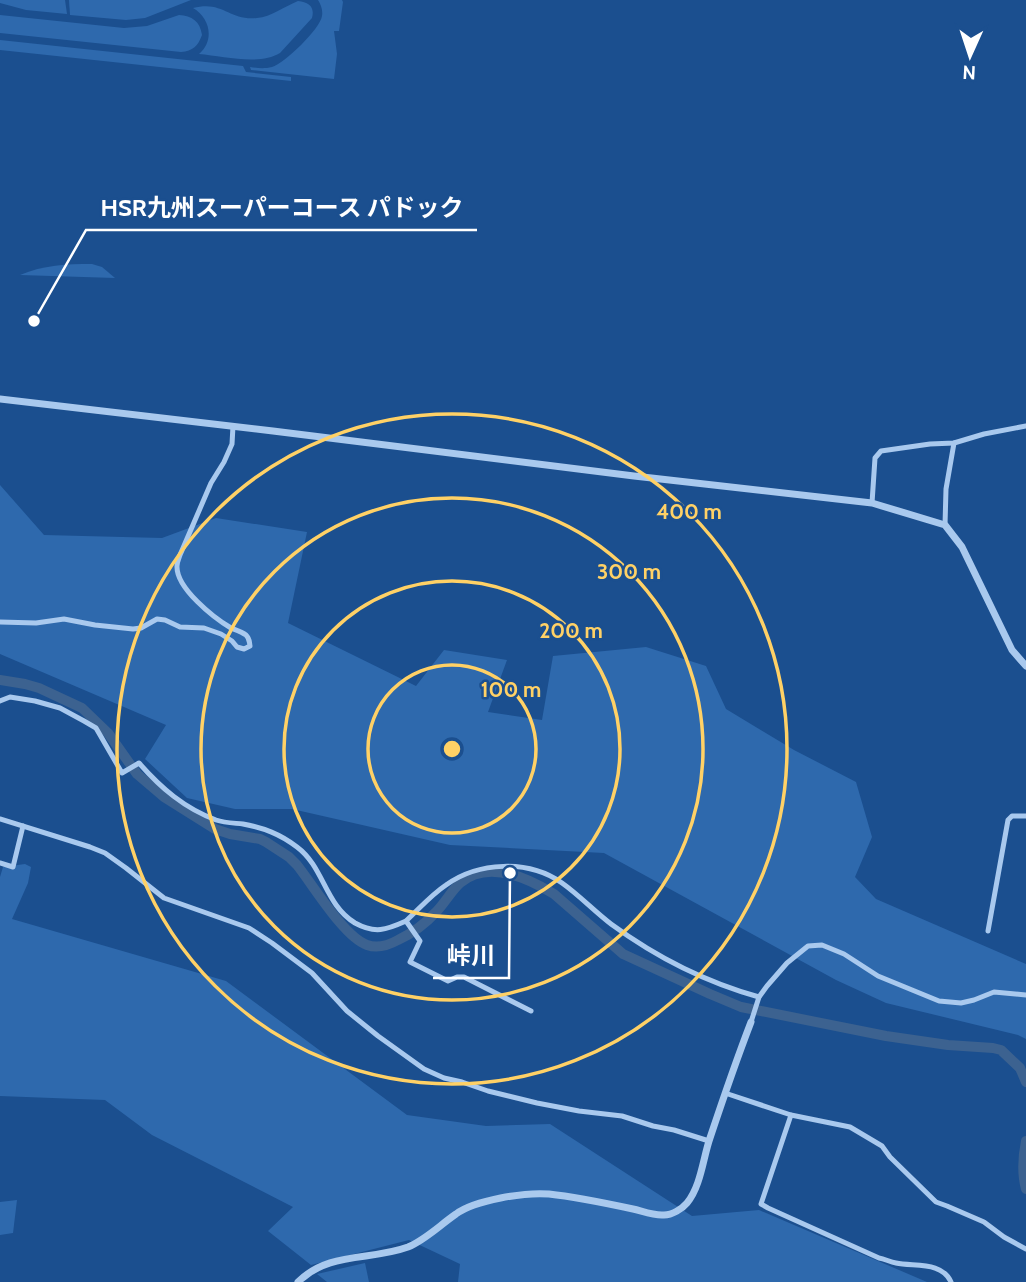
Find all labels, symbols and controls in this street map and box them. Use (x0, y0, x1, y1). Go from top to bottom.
north arrow (935, 21, 1005, 91)
text: N (962, 61, 976, 84)
callout: HSR九州スーパーコース パドック (86, 185, 477, 230)
text: HSR九州スーパーコース パドック (100, 193, 464, 222)
text: 400 m (656, 499, 722, 524)
text: 300 m (597, 559, 661, 584)
text: 200 m (539, 618, 603, 643)
text: 100 m (481, 677, 541, 702)
centre of rings (440, 737, 464, 761)
callout: 峠川 (433, 933, 509, 978)
text: 峠川 (447, 941, 495, 970)

